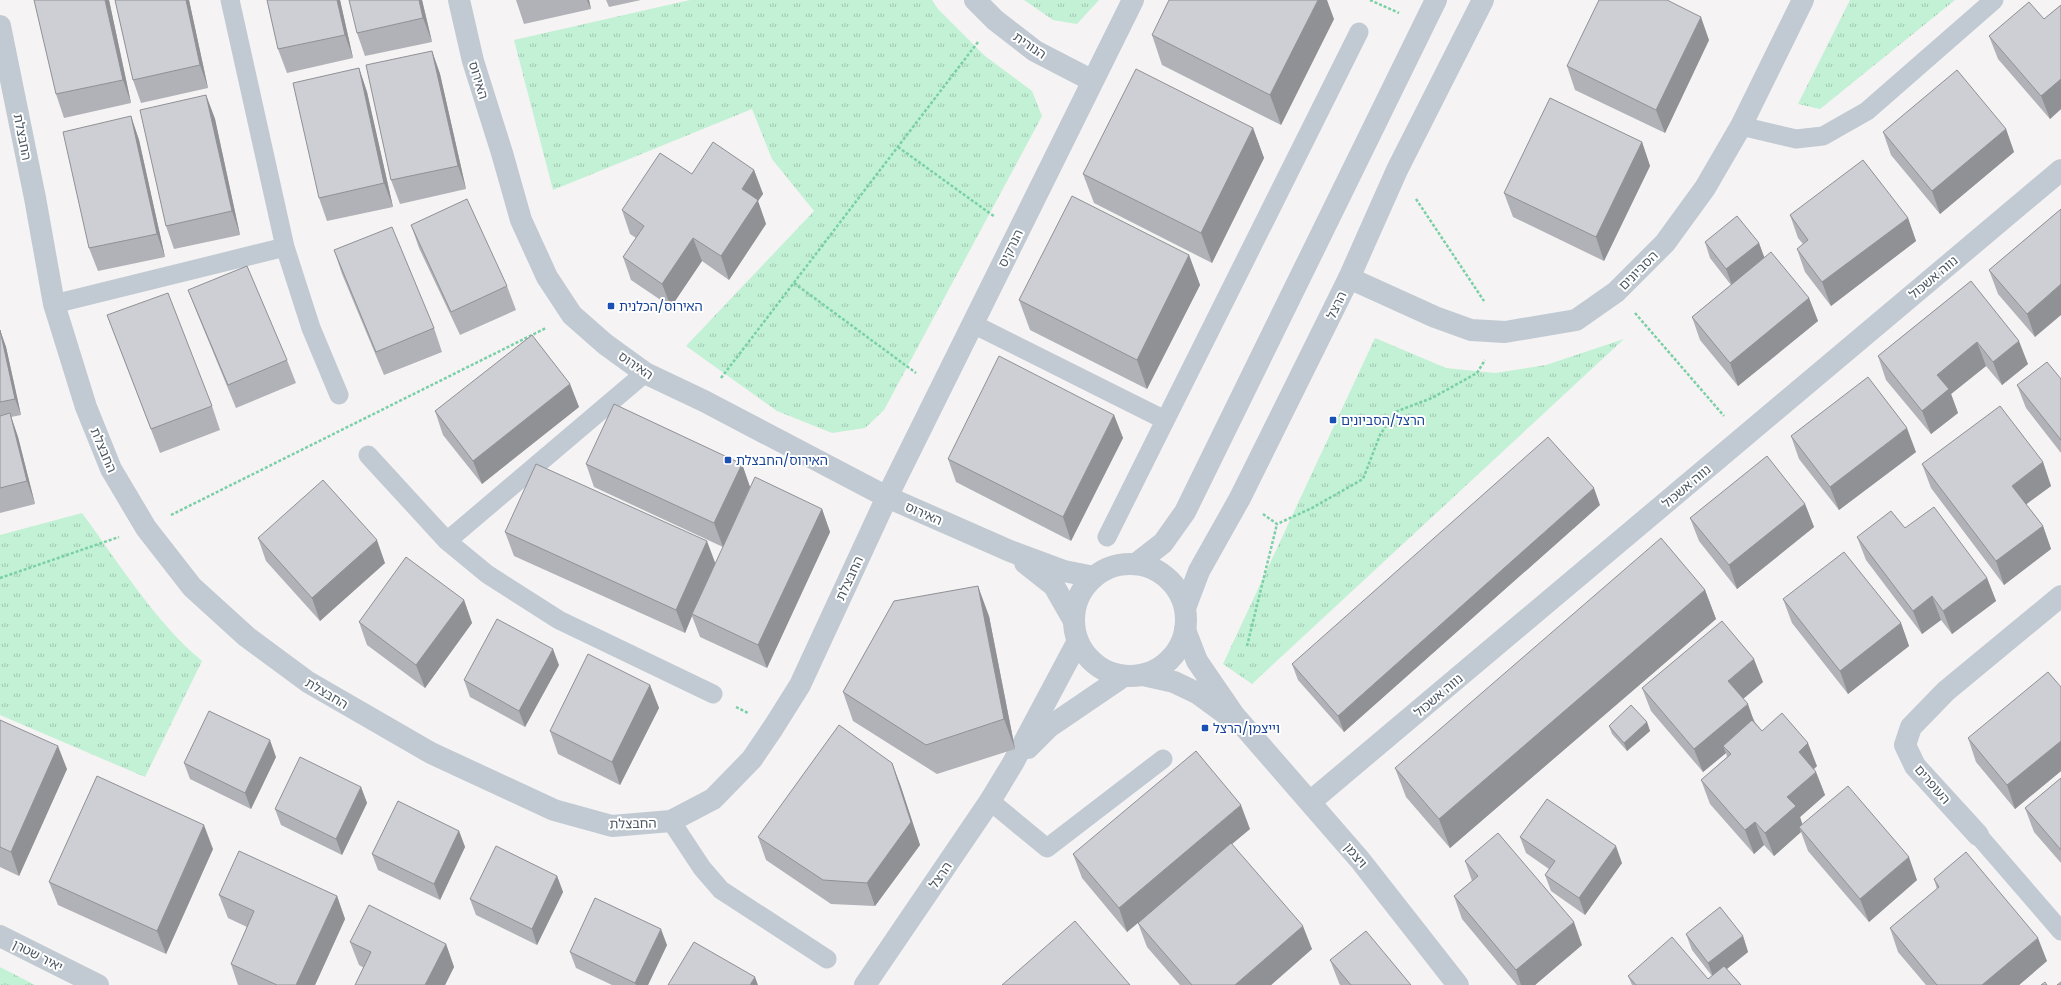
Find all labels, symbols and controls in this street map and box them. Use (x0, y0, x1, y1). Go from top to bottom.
street label: הנורית (1009, 27, 1050, 63)
street label: האירוס (464, 59, 493, 101)
street label: החבצלת (9, 112, 36, 162)
street label: הנרקיס (993, 226, 1028, 270)
street label: הסביונים (1614, 246, 1662, 294)
street label: נווה אשכול (1905, 251, 1962, 304)
street label: הרצל (1322, 288, 1351, 322)
place label: האירוס/הכלנית (619, 297, 703, 316)
marker: האירוס/הכלנית (606, 301, 616, 311)
street label: האירוס (614, 347, 657, 384)
place label: הרצל/הסביונים (1341, 411, 1425, 430)
marker: הרצל/הסביונים (1328, 415, 1338, 425)
street label: החבצלת (86, 425, 121, 476)
place label: האירוס/החבצלת (736, 451, 828, 470)
marker: האירוס/החבצלת (723, 455, 733, 465)
street label: נווה אשכול (1658, 460, 1715, 513)
street label: האירוס (902, 497, 945, 530)
street label: החבצלת (831, 553, 868, 604)
street label: נווה אשכול (1410, 669, 1467, 722)
street label: החבצלת (302, 673, 352, 714)
place label: וייצמן/הרצל (1213, 719, 1280, 738)
marker: וייצמן/הרצל (1200, 723, 1210, 733)
street label: העופרים (1910, 761, 1955, 808)
street label: החבצלת (609, 814, 657, 833)
street label: ויצמן (1339, 839, 1372, 872)
street label: הרצל (924, 858, 956, 893)
street label: יאיר שטרן (9, 935, 66, 976)

